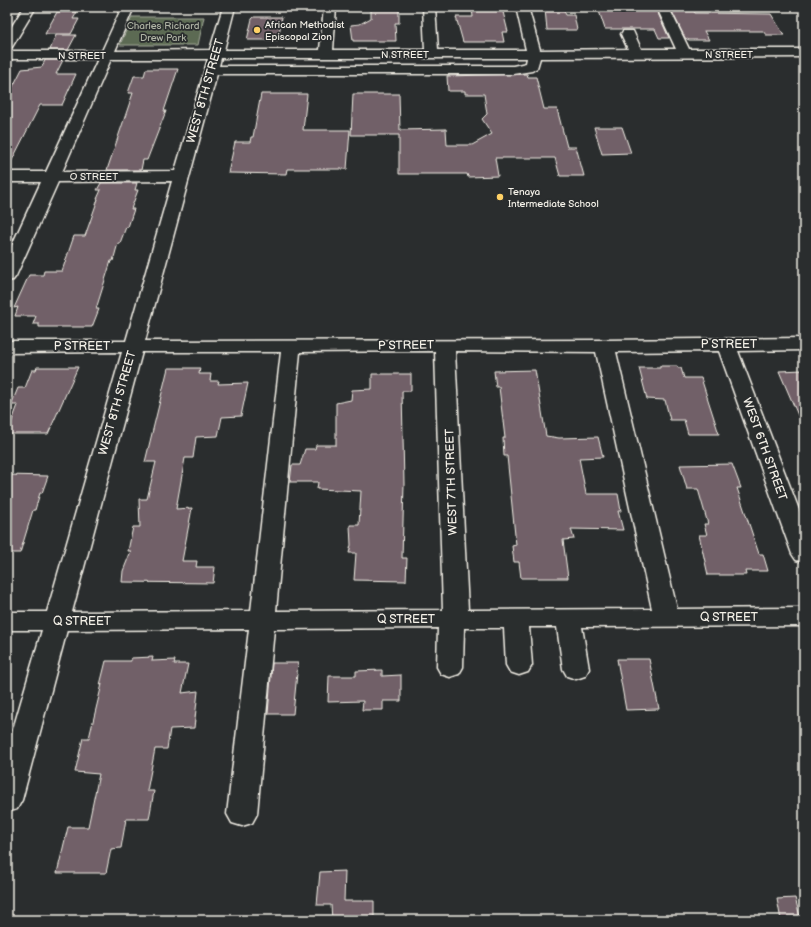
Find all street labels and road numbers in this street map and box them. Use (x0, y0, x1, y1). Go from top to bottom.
street label: WEST 8TH STREET (183, 36, 228, 145)
street label: N STREET (381, 49, 429, 61)
street label: N STREET (705, 49, 753, 61)
street label: N STREET (58, 50, 106, 62)
street label: O STREET (70, 171, 118, 183)
street label: P STREET (378, 337, 435, 353)
street label: P STREET (701, 337, 758, 352)
street label: P STREET (54, 339, 111, 354)
street label: WEST 8TH STREET (95, 348, 140, 457)
street label: WEST 6TH STREET (739, 396, 790, 503)
street label: WEST 7TH STREET (442, 428, 461, 536)
street label: Q STREET (700, 610, 759, 625)
street label: Q STREET (377, 612, 436, 627)
street label: Q STREET (53, 614, 112, 629)

